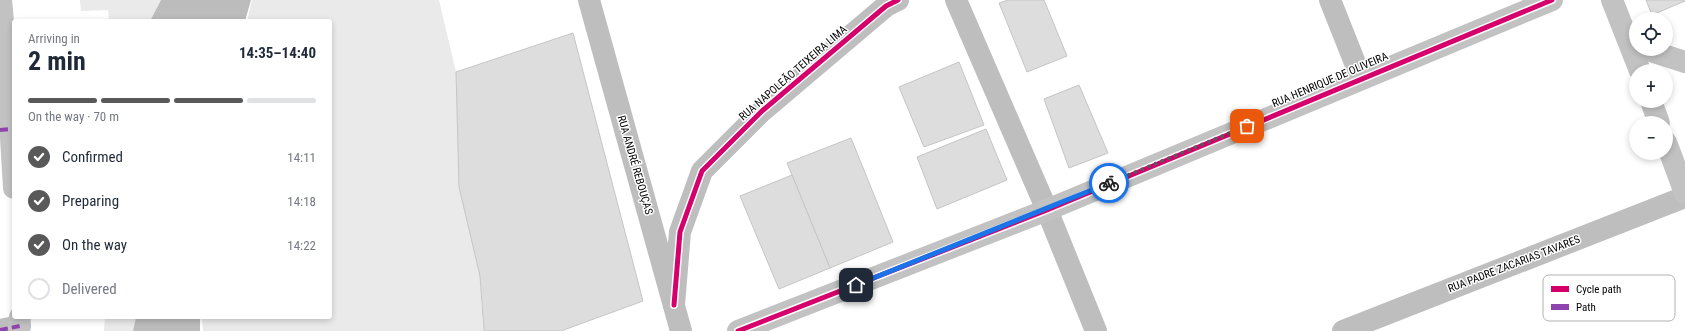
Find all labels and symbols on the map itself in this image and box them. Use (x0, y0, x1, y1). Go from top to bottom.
street label: RUA NAPOLEÃO TEIXEIRA LIMA (737, 22, 850, 123)
street label: RUA HENRIQUE DE OLIVEIRA (1270, 49, 1391, 110)
pin (1230, 109, 1264, 143)
street label: RUA ANDRÉ REBOUÇAS (615, 114, 655, 216)
courier (1089, 163, 1129, 203)
street label: RUA PADRE ZACARIAS TAVARES (1446, 233, 1582, 295)
pin (839, 268, 873, 302)
legend (1543, 275, 1675, 321)
text: Cycle path (1576, 283, 1621, 296)
text: Path (1576, 301, 1596, 314)

